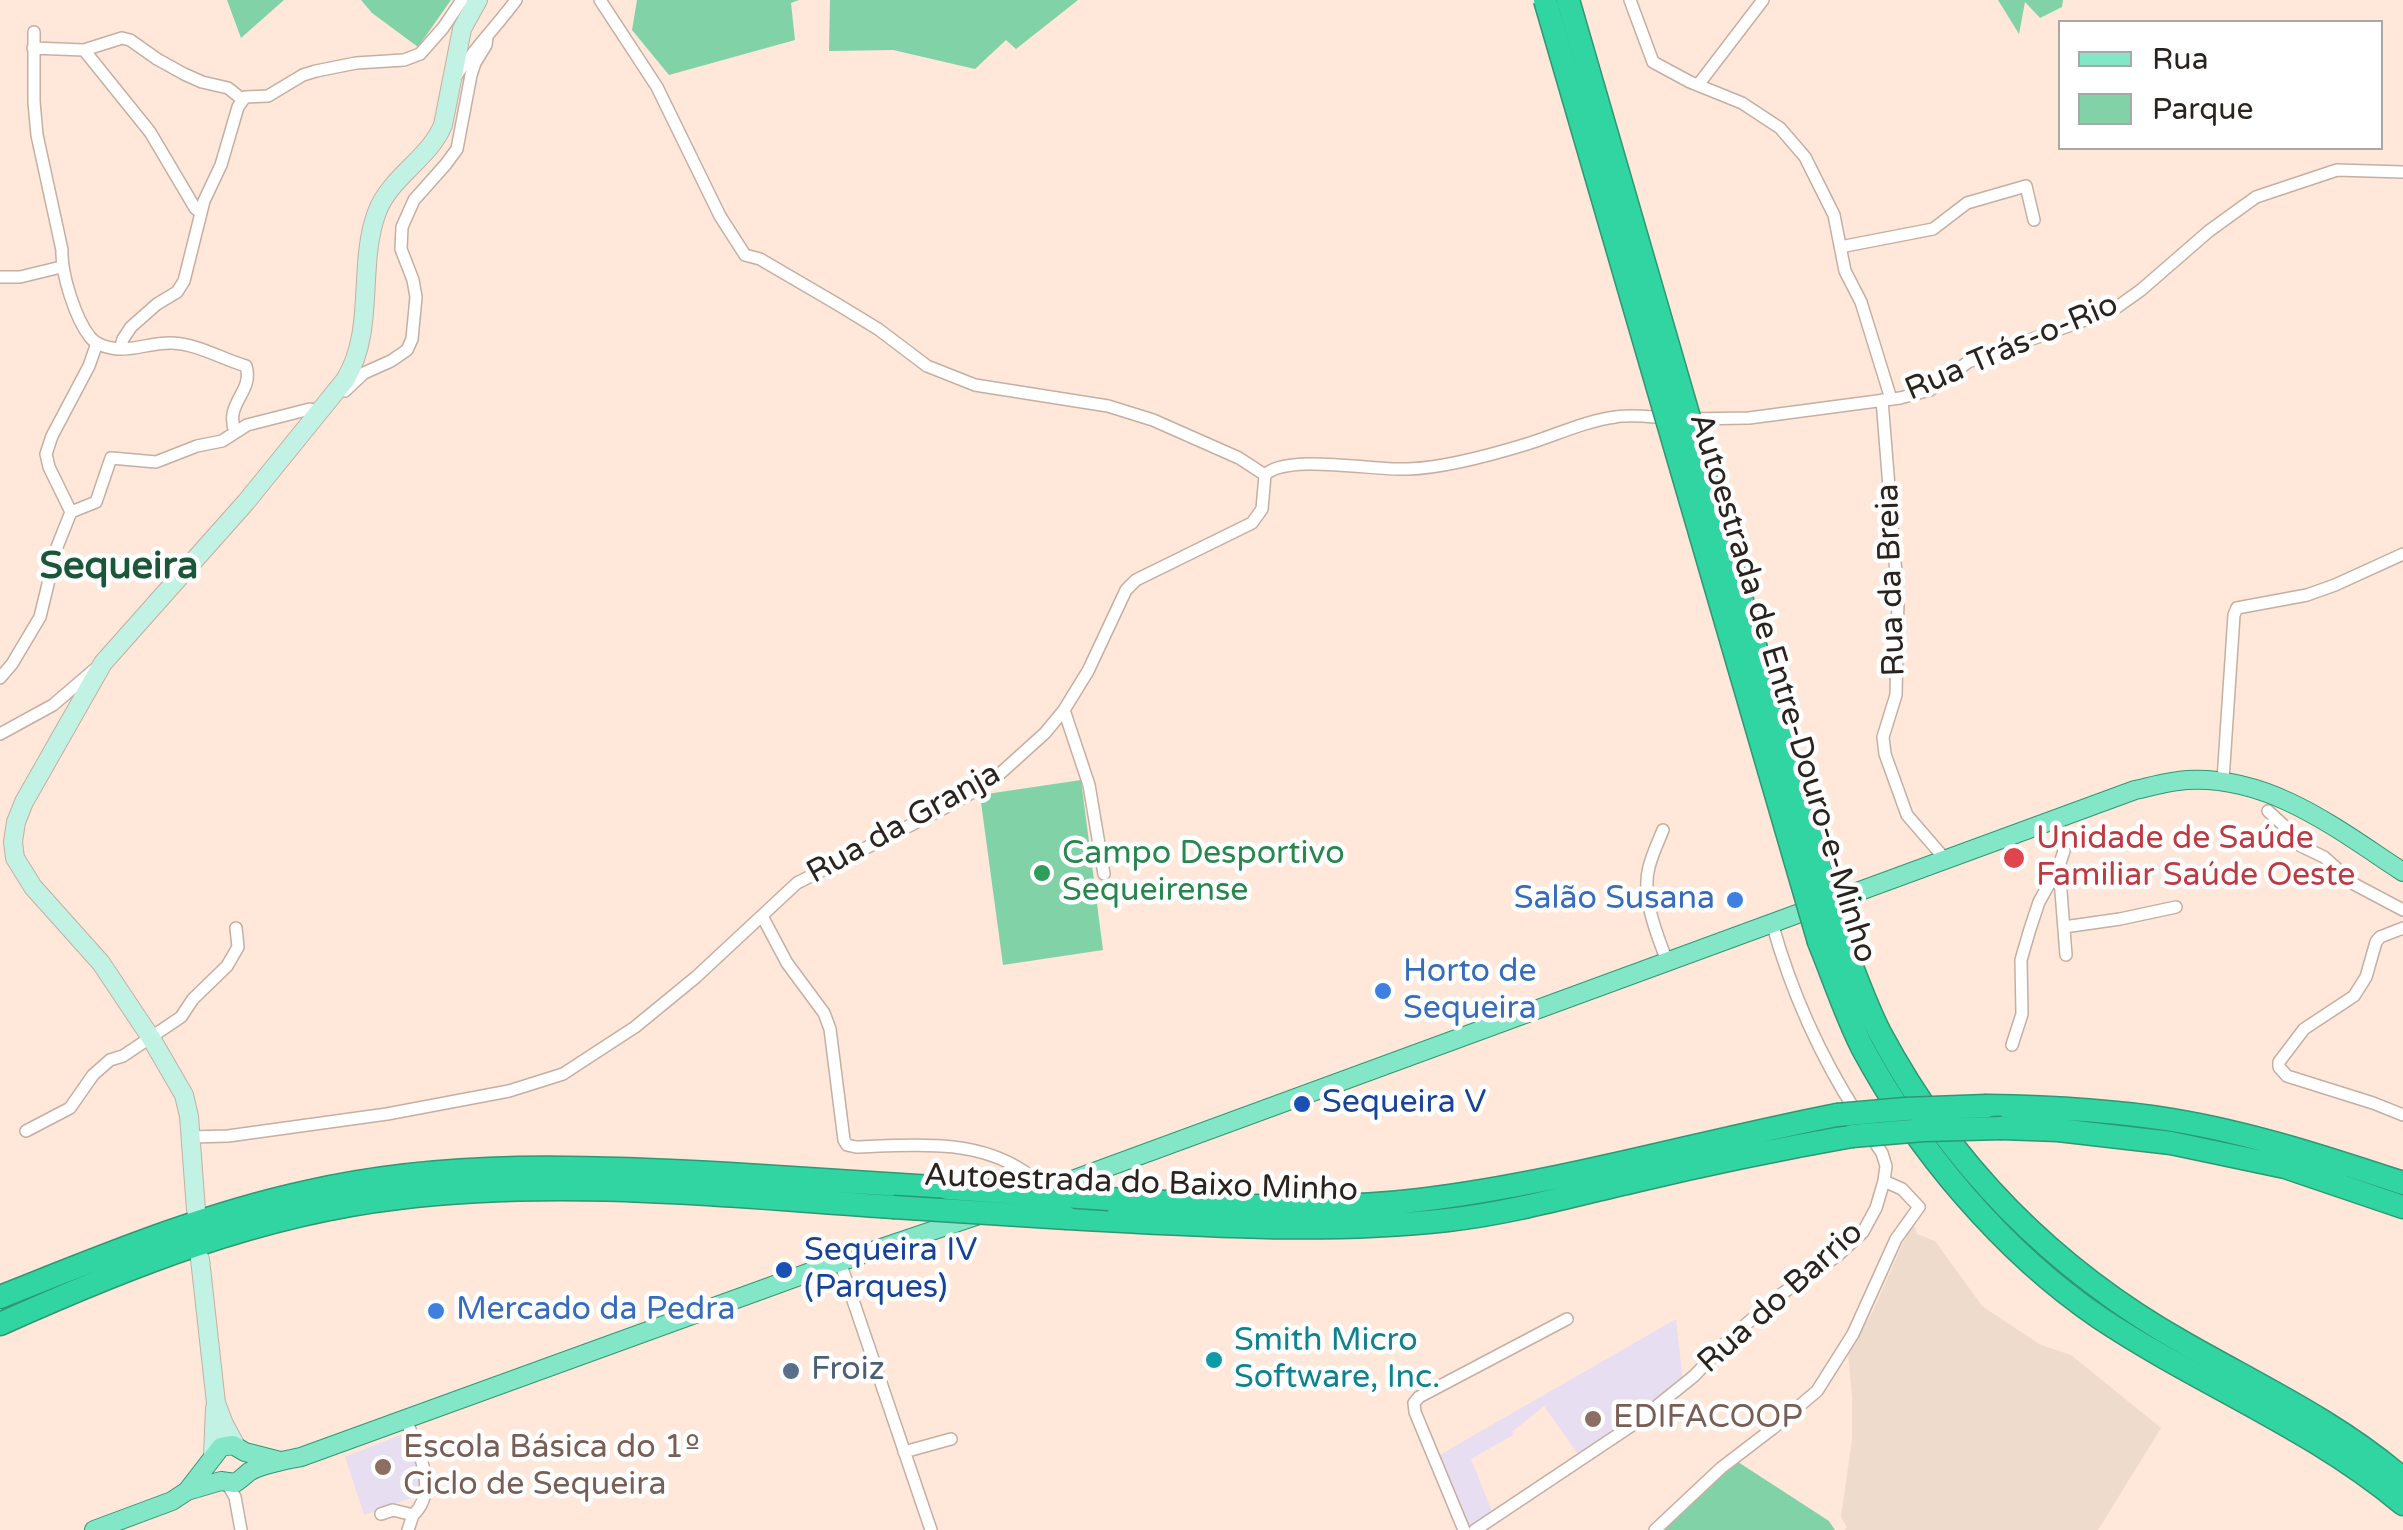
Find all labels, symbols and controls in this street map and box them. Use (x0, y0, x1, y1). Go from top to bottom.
legend (2058, 20, 2383, 150)
text: Rua (2152, 41, 2209, 78)
text: Parque (2152, 91, 2253, 128)
street label: Rua Trás-o-Rio (1900, 286, 2124, 410)
street label: Autoestrada de Entre-Douro-e-Minho (1680, 409, 1884, 967)
street label: Rua da Breia (1869, 483, 1915, 677)
district label: Sequeira (40, 545, 198, 591)
street label: Rua da Granja (801, 755, 1007, 893)
place label: Unidade de Saúde Familiar Saúde Oeste (2036, 821, 2355, 896)
place label: Campo Desportivo Sequeirense (1062, 836, 1345, 911)
marker: Unidade de Saúde Familiar Saúde Oeste (2001, 845, 2027, 871)
marker: Campo Desportivo Sequeirense (1031, 862, 1053, 884)
place label: Salão Susana (1514, 881, 1715, 919)
marker: Salão Susana (1724, 889, 1746, 911)
place label: Horto de Sequeira (1403, 954, 1537, 1029)
marker: Horto de Sequeira (1372, 980, 1394, 1002)
place label: Sequeira V (1322, 1085, 1486, 1123)
marker: Sequeira V (1291, 1093, 1313, 1115)
street label: Autoestrada do Baixo Minho (923, 1157, 1359, 1211)
street label: Rua do Barrio (1691, 1214, 1871, 1382)
place label: Sequeira IV (Parques) (804, 1233, 977, 1308)
marker: Sequeira IV (Parques) (773, 1259, 795, 1281)
place label: Mercado da Pedra (456, 1292, 735, 1330)
marker: Mercado da Pedra (425, 1300, 447, 1322)
place label: Smith Micro Software, Inc. (1234, 1323, 1440, 1398)
marker: Smith Micro Software, Inc. (1203, 1349, 1225, 1371)
place label: Froiz (811, 1352, 885, 1390)
marker: Froiz (780, 1360, 802, 1382)
place label: EDIFACOOP (1613, 1400, 1803, 1438)
marker: EDIFACOOP (1582, 1408, 1604, 1430)
place label: Escola Básica do 1º Ciclo de Sequeira (403, 1430, 701, 1505)
marker: Escola Básica do 1º Ciclo de Sequeira (372, 1456, 394, 1478)

